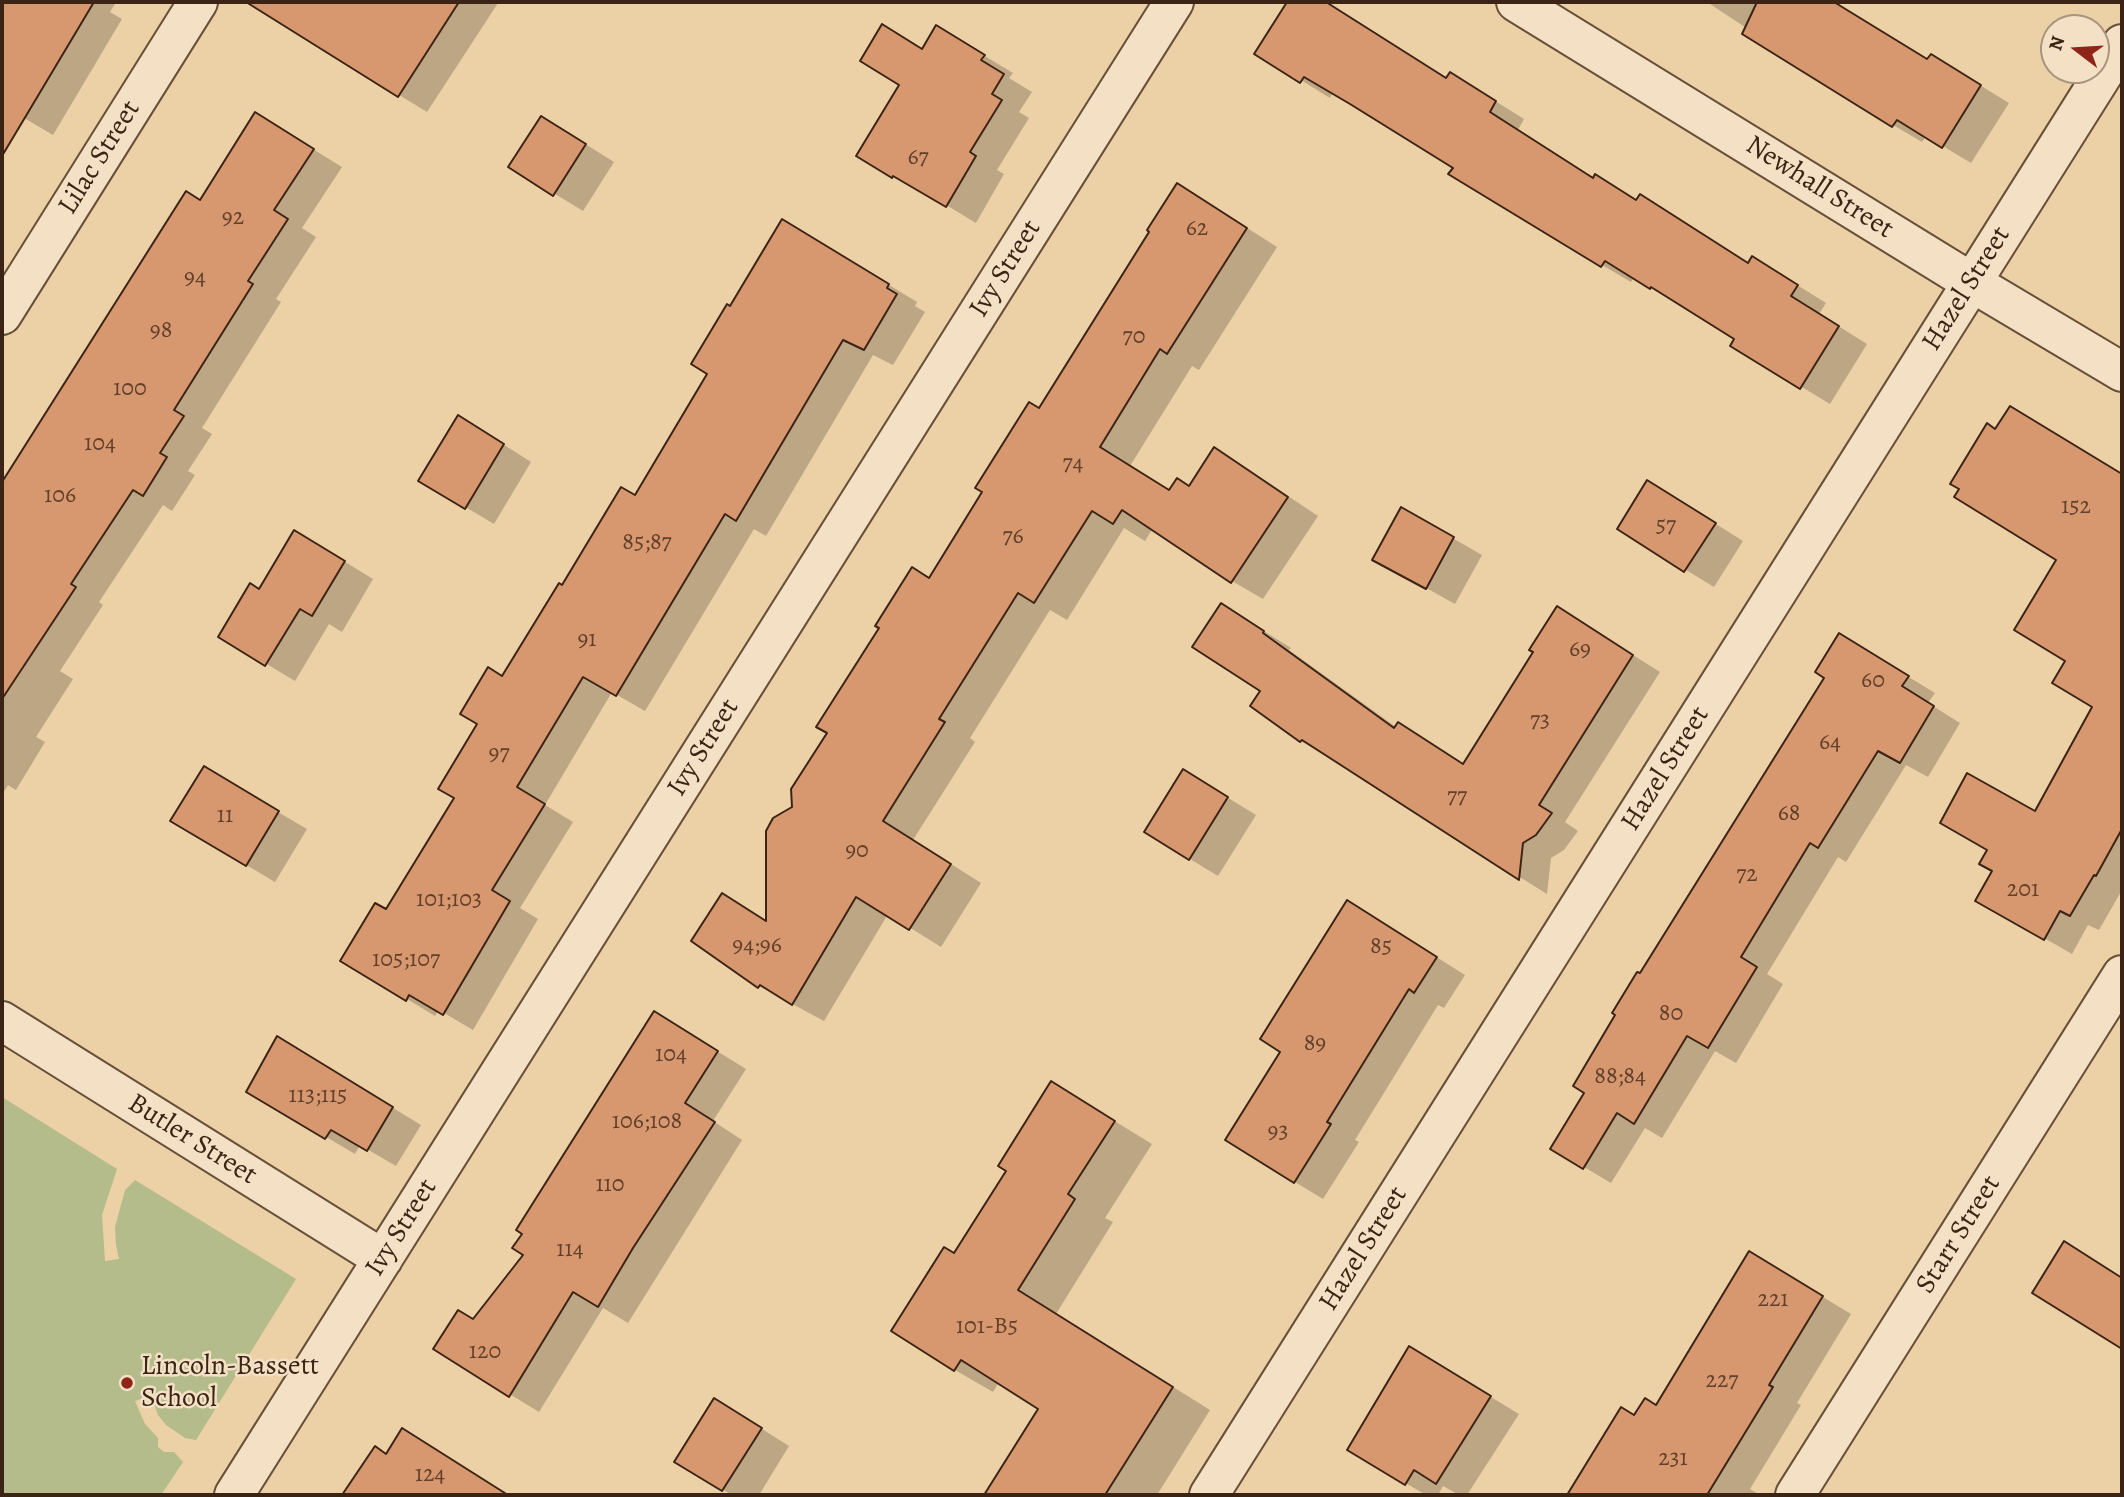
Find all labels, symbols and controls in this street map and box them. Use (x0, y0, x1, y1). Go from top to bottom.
north arrow (2040, 14, 2110, 84)
text: N (2042, 33, 2071, 54)
street label: Lilac Street (52, 95, 148, 221)
street label: Newhall Street (1739, 129, 1899, 247)
house number: 67 (907, 144, 929, 172)
house number: 92 (222, 204, 244, 232)
street label: Ivy Street (963, 214, 1049, 324)
house number: 62 (1186, 215, 1208, 243)
street label: Hazel Street (1916, 221, 2018, 357)
house number: 94 (184, 264, 206, 292)
house number: 98 (150, 317, 172, 345)
house number: 70 (1123, 323, 1145, 351)
house number: 100 (113, 375, 147, 403)
house number: 104 (84, 430, 116, 458)
house number: 74 (1063, 450, 1083, 478)
house number: 106 (44, 482, 76, 510)
house number: 152 (2061, 493, 2091, 521)
house number: 57 (1656, 512, 1676, 540)
house number: 76 (1002, 523, 1024, 551)
house number: 85;87 (622, 529, 672, 557)
house number: 91 (577, 626, 597, 654)
house number: 69 (1569, 636, 1591, 664)
house number: 60 (1861, 667, 1885, 695)
street label: Ivy Street (661, 693, 747, 803)
street label: Hazel Street (1615, 701, 1717, 837)
house number: 73 (1530, 707, 1550, 735)
house number: 64 (1819, 729, 1841, 757)
house number: 97 (489, 740, 509, 768)
house number: 77 (1447, 783, 1467, 811)
house number: 68 (1778, 800, 1800, 828)
house number: 11 (217, 802, 233, 830)
house number: 90 (845, 837, 869, 865)
house number: 72 (1736, 861, 1758, 889)
house number: 201 (2007, 876, 2039, 904)
house number: 101;103 (416, 886, 482, 914)
house number: 94;96 (732, 932, 782, 960)
house number: 85 (1370, 933, 1392, 961)
house number: 105;107 (372, 946, 440, 974)
house number: 80 (1659, 1000, 1683, 1028)
house number: 89 (1304, 1030, 1326, 1058)
house number: 104 (655, 1041, 687, 1069)
house number: 88;84 (1594, 1063, 1646, 1091)
house number: 113;115 (289, 1082, 347, 1110)
street label: Butler Street (121, 1087, 263, 1193)
house number: 106;108 (612, 1108, 682, 1136)
house number: 93 (1268, 1118, 1288, 1146)
street label: Starr Street (1910, 1170, 2008, 1300)
house number: 110 (595, 1171, 625, 1199)
street label: Ivy Street (359, 1173, 445, 1283)
street label: Hazel Street (1313, 1181, 1415, 1317)
house number: 114 (556, 1236, 584, 1264)
house number: 221 (1757, 1286, 1789, 1314)
house number: 101-B5 (956, 1313, 1018, 1341)
house number: 120 (469, 1338, 501, 1366)
place label: Lincoln-Bassett School (141, 1350, 319, 1416)
house number: 227 (1706, 1367, 1738, 1395)
marker: Lincoln-Bassett School (119, 1375, 135, 1391)
house number: 231 (1658, 1445, 1688, 1473)
house number: 124 (415, 1461, 445, 1489)

